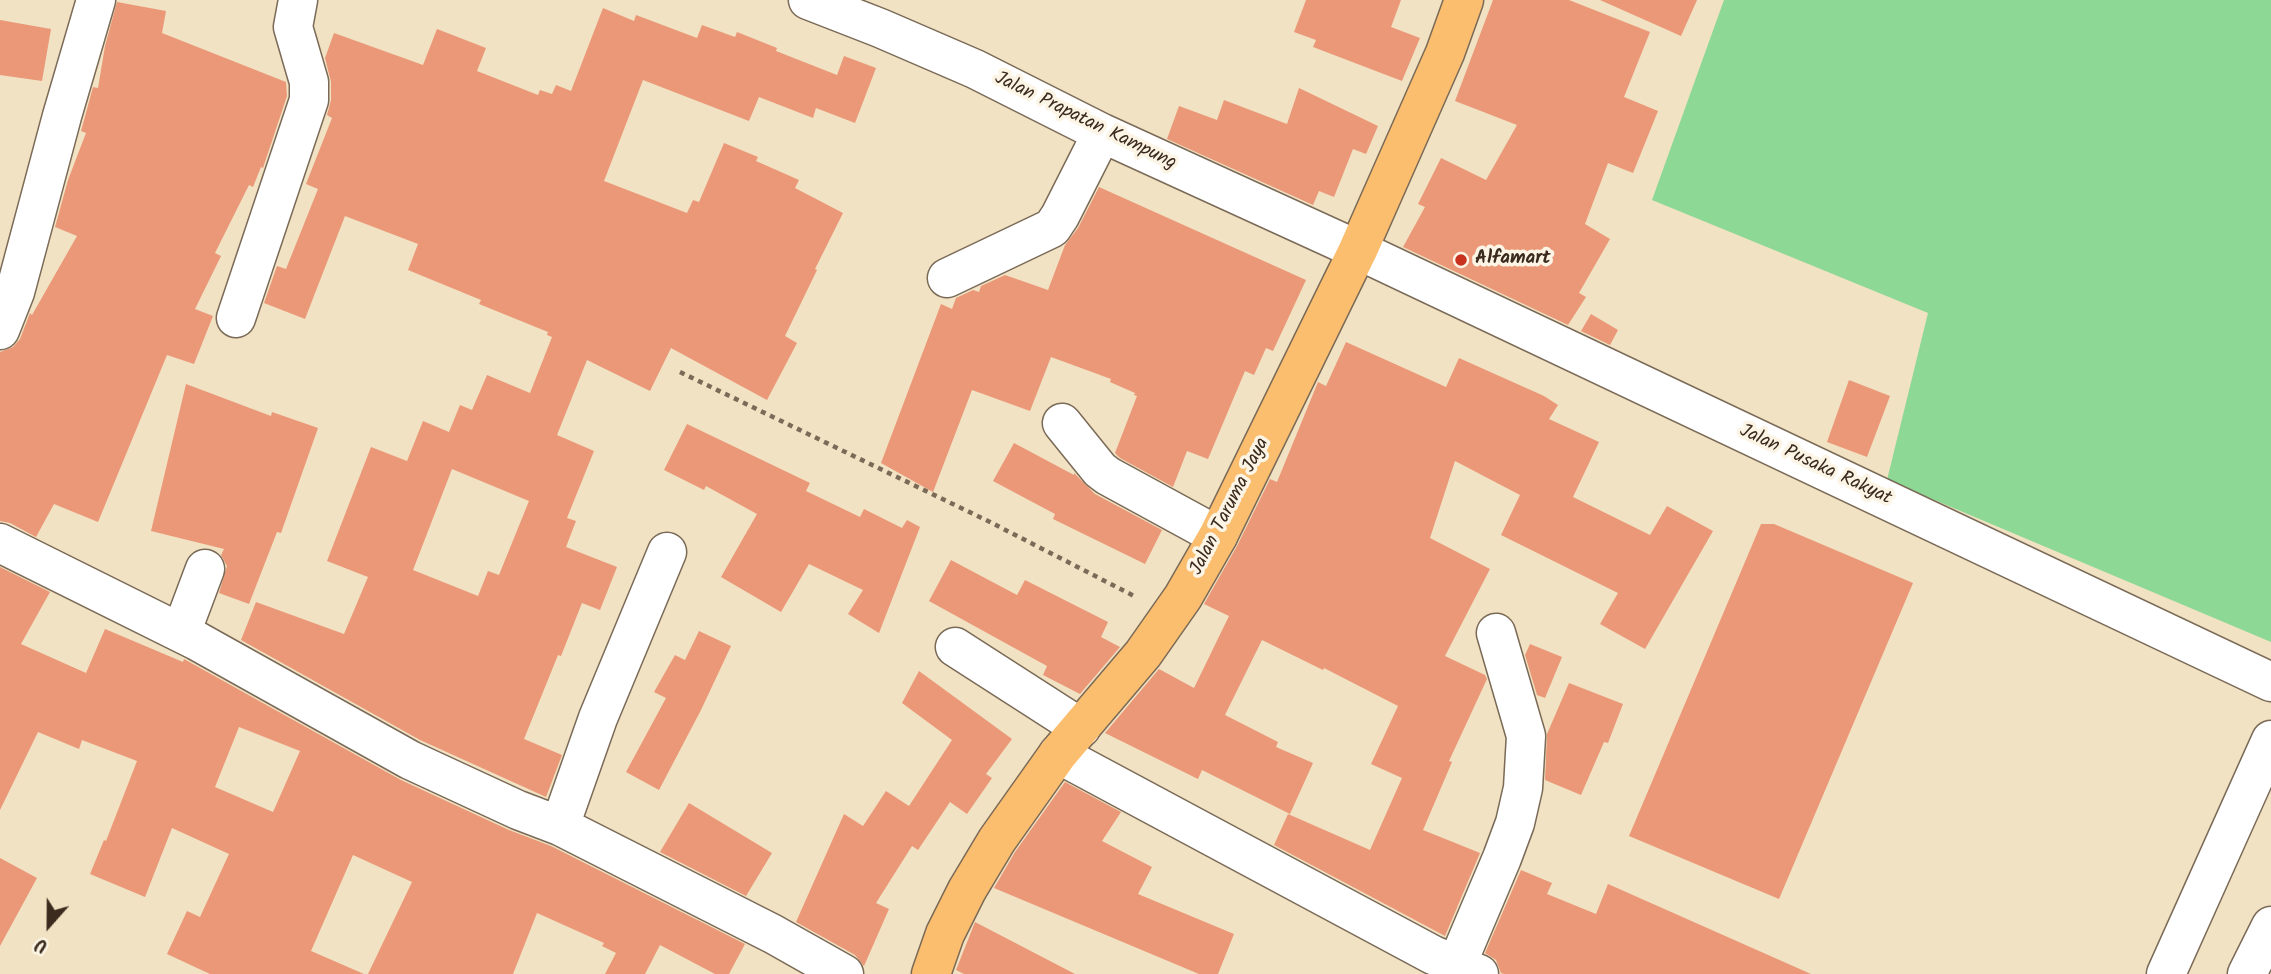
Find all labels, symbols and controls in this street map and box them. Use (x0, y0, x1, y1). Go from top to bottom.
street label: Jalan Prapatan Kampung (990, 68, 1180, 176)
place label: Alfamart (1475, 249, 1551, 271)
marker: Alfamart (1453, 252, 1469, 268)
street label: Jalan Pusaka Rakyat (1735, 421, 1895, 511)
street label: Jalan Taruma Jaya (1187, 435, 1275, 579)
north arrow (14, 890, 84, 960)
text: U (31, 929, 52, 961)

